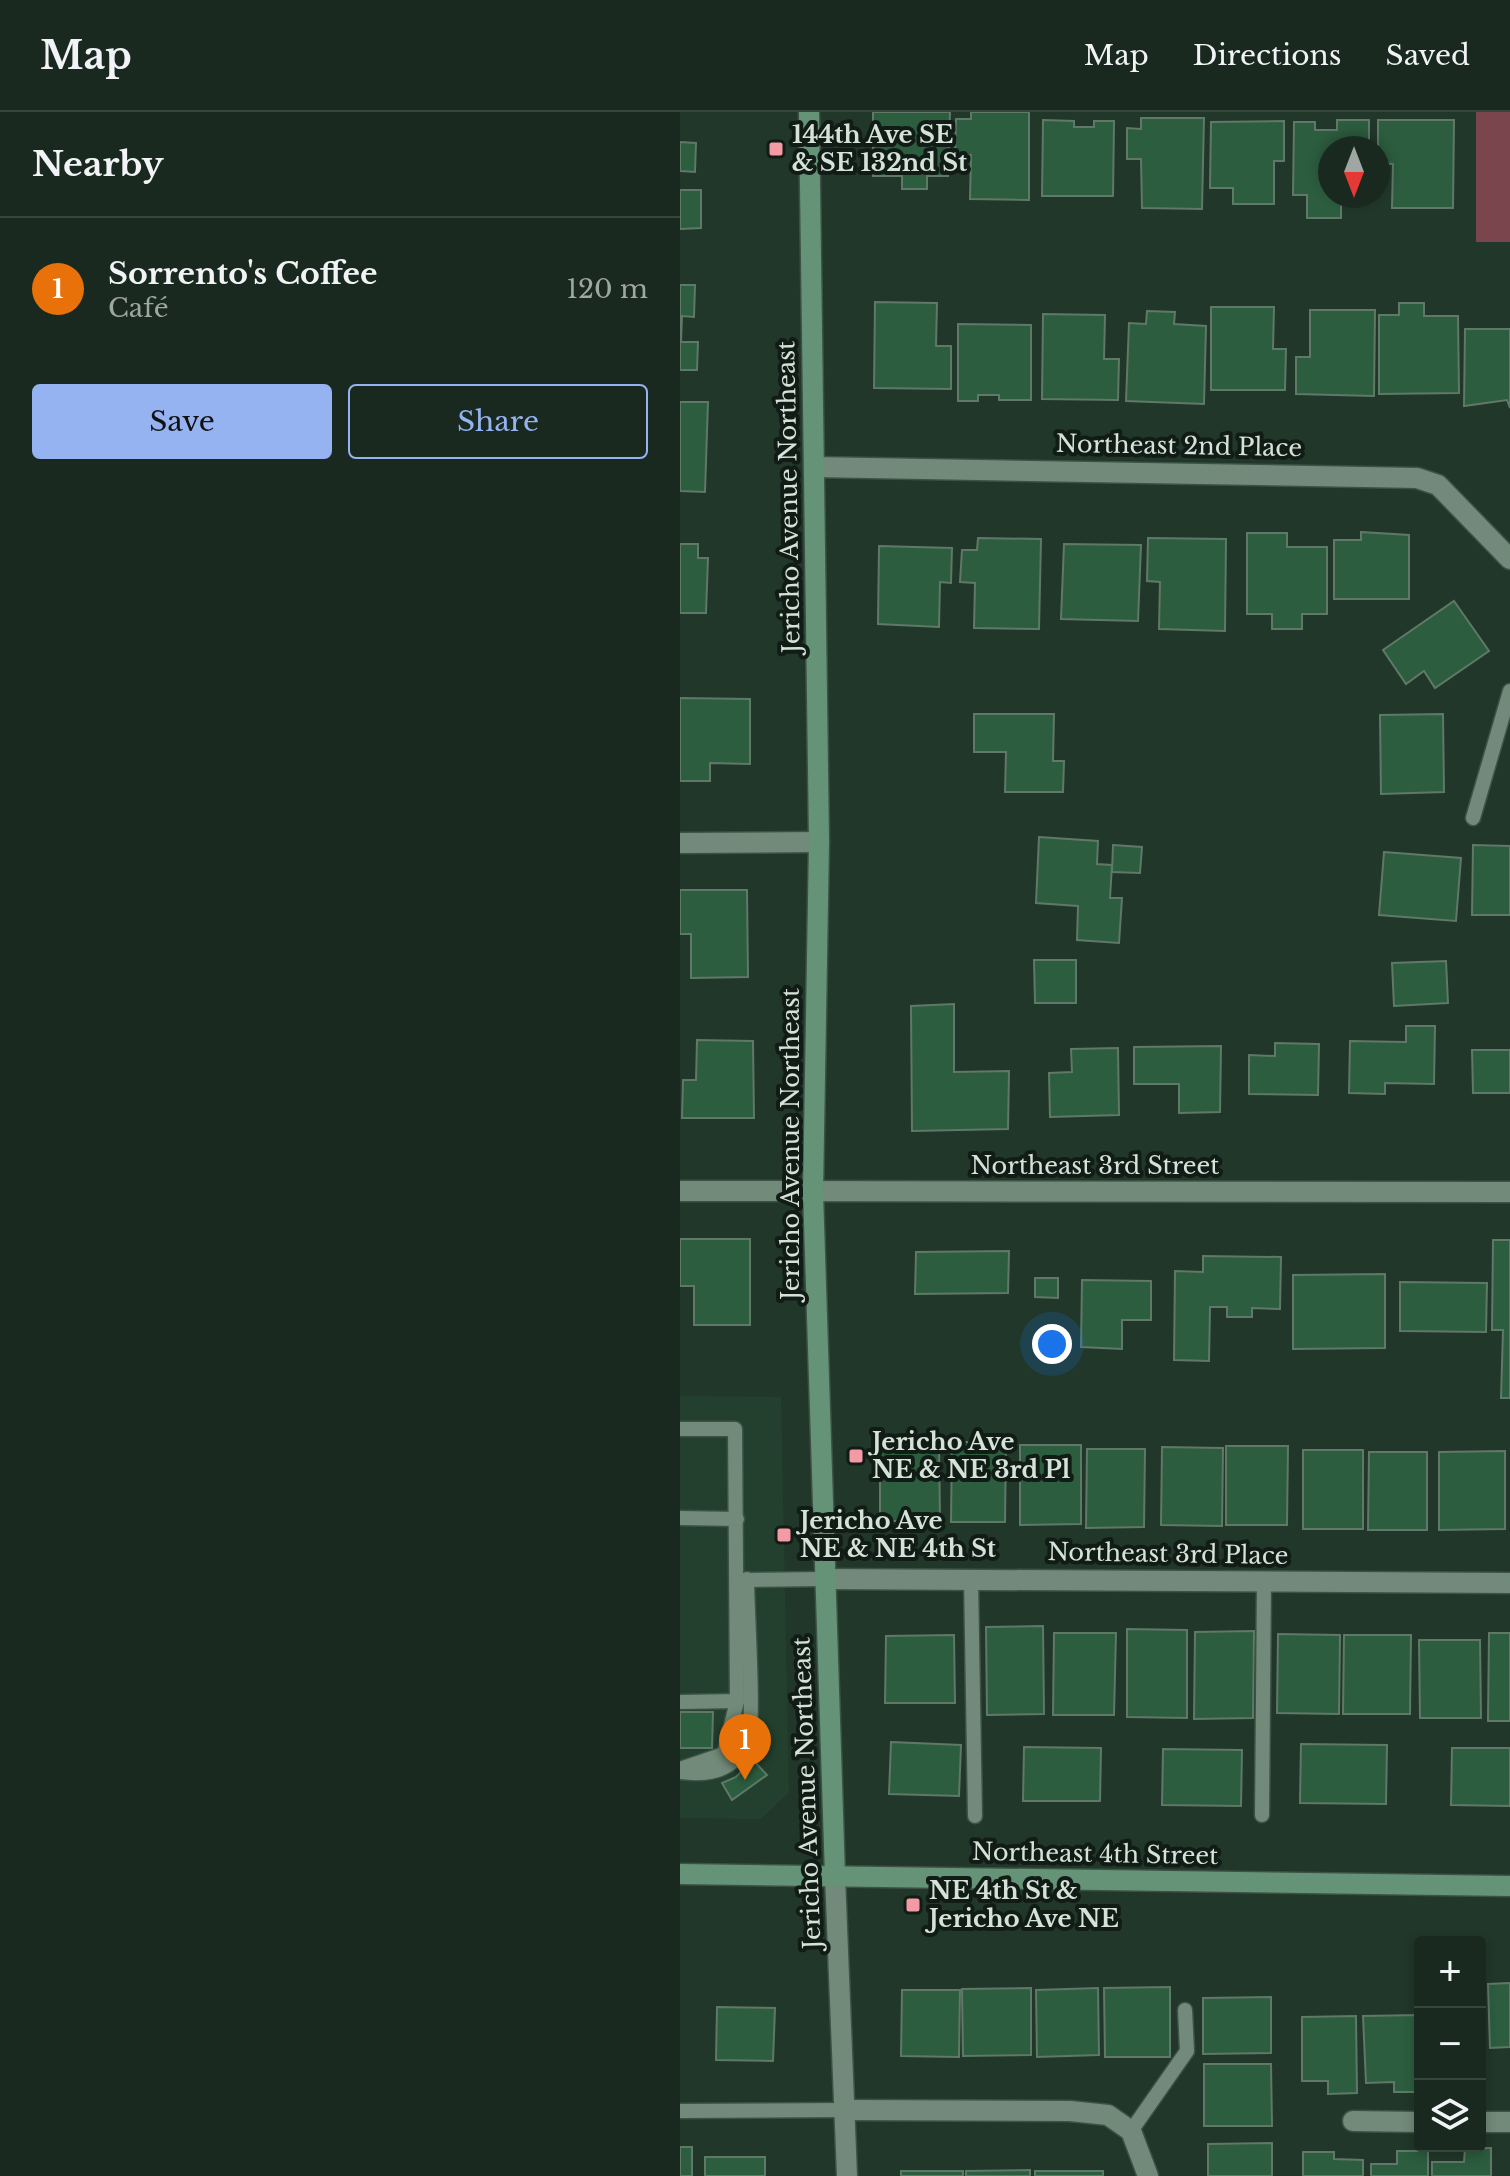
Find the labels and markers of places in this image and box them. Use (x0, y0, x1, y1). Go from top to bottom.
place label: 144th Ave SE & SE 132nd St (792, 120, 968, 177)
marker: 144th Ave SE & SE 132nd St (767, 140, 785, 158)
place label: Jericho Ave NE & NE 3rd Pl (867, 1427, 1071, 1484)
marker: Jericho Ave NE & NE 3rd Pl (847, 1447, 865, 1465)
place label: Jericho Ave NE & NE 4th St (795, 1506, 997, 1563)
marker: Jericho Ave NE & NE 4th St (775, 1526, 793, 1544)
pin: 1 (719, 1714, 771, 1780)
place label: NE 4th St & Jericho Ave NE (924, 1876, 1119, 1933)
marker: NE 4th St & Jericho Ave NE (904, 1896, 922, 1914)

